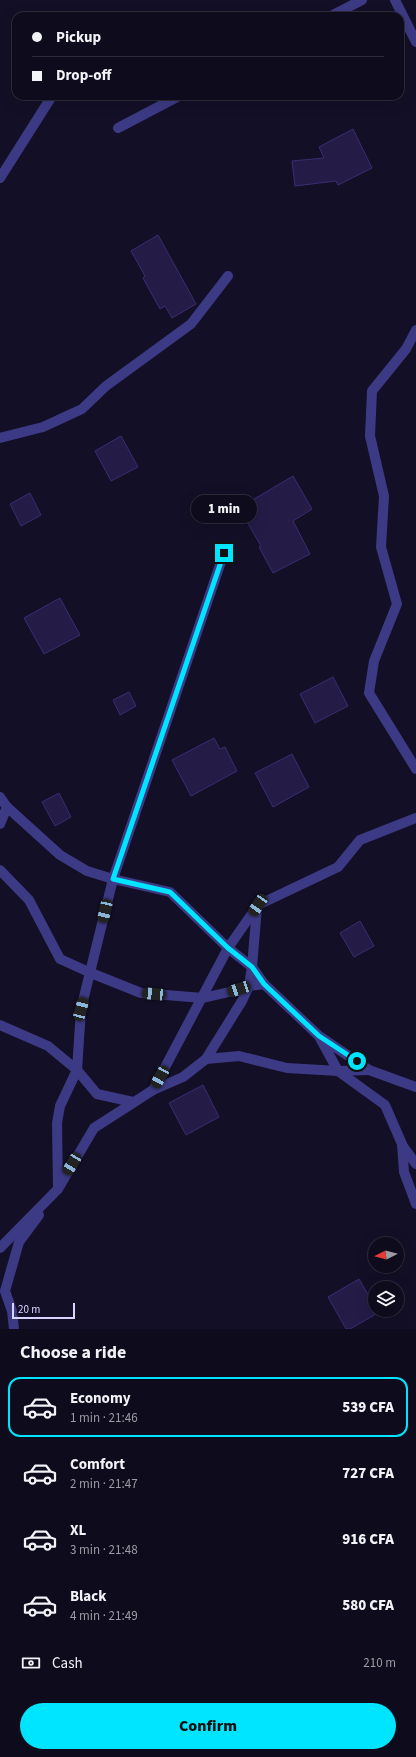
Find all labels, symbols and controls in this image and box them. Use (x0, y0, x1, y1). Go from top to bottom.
text: Pickup (56, 27, 101, 48)
text: Drop-off (56, 65, 111, 86)
callout: 1 min (191, 495, 257, 523)
text: 1 min (208, 500, 240, 518)
route end (215, 544, 233, 562)
car (246, 892, 270, 918)
car (96, 898, 114, 924)
car (226, 980, 252, 998)
car (142, 987, 166, 1001)
car (72, 996, 90, 1022)
route start (348, 1052, 366, 1070)
car (149, 1064, 171, 1090)
car (61, 1151, 83, 1177)
north arrow (368, 1237, 404, 1273)
map controls (368, 1237, 404, 1317)
button: layers (368, 1281, 404, 1317)
scale bar (12, 1301, 75, 1320)
text: 20 m (18, 1302, 40, 1317)
text: Choose a ride (20, 1340, 126, 1365)
text: Economy (70, 1388, 131, 1409)
icon: car (22, 1389, 58, 1425)
text: 539 CFA (342, 1397, 394, 1418)
text: 1 min · 21:46 (70, 1409, 138, 1427)
text: Comfort (70, 1454, 125, 1475)
icon: car (22, 1455, 58, 1491)
text: 727 CFA (342, 1463, 394, 1484)
text: 2 min · 21:47 (70, 1475, 138, 1493)
text: XL (70, 1520, 86, 1541)
icon: car (22, 1521, 58, 1557)
text: 916 CFA (342, 1529, 394, 1550)
text: 3 min · 21:48 (70, 1541, 138, 1559)
text: Black (70, 1586, 107, 1607)
icon: car (22, 1587, 58, 1623)
text: 580 CFA (342, 1595, 394, 1616)
text: 4 min · 21:49 (70, 1607, 138, 1625)
icon: cash (20, 1652, 42, 1674)
text: Cash (52, 1653, 83, 1674)
text: 210 m (363, 1654, 396, 1672)
button: Confirm (20, 1703, 396, 1749)

